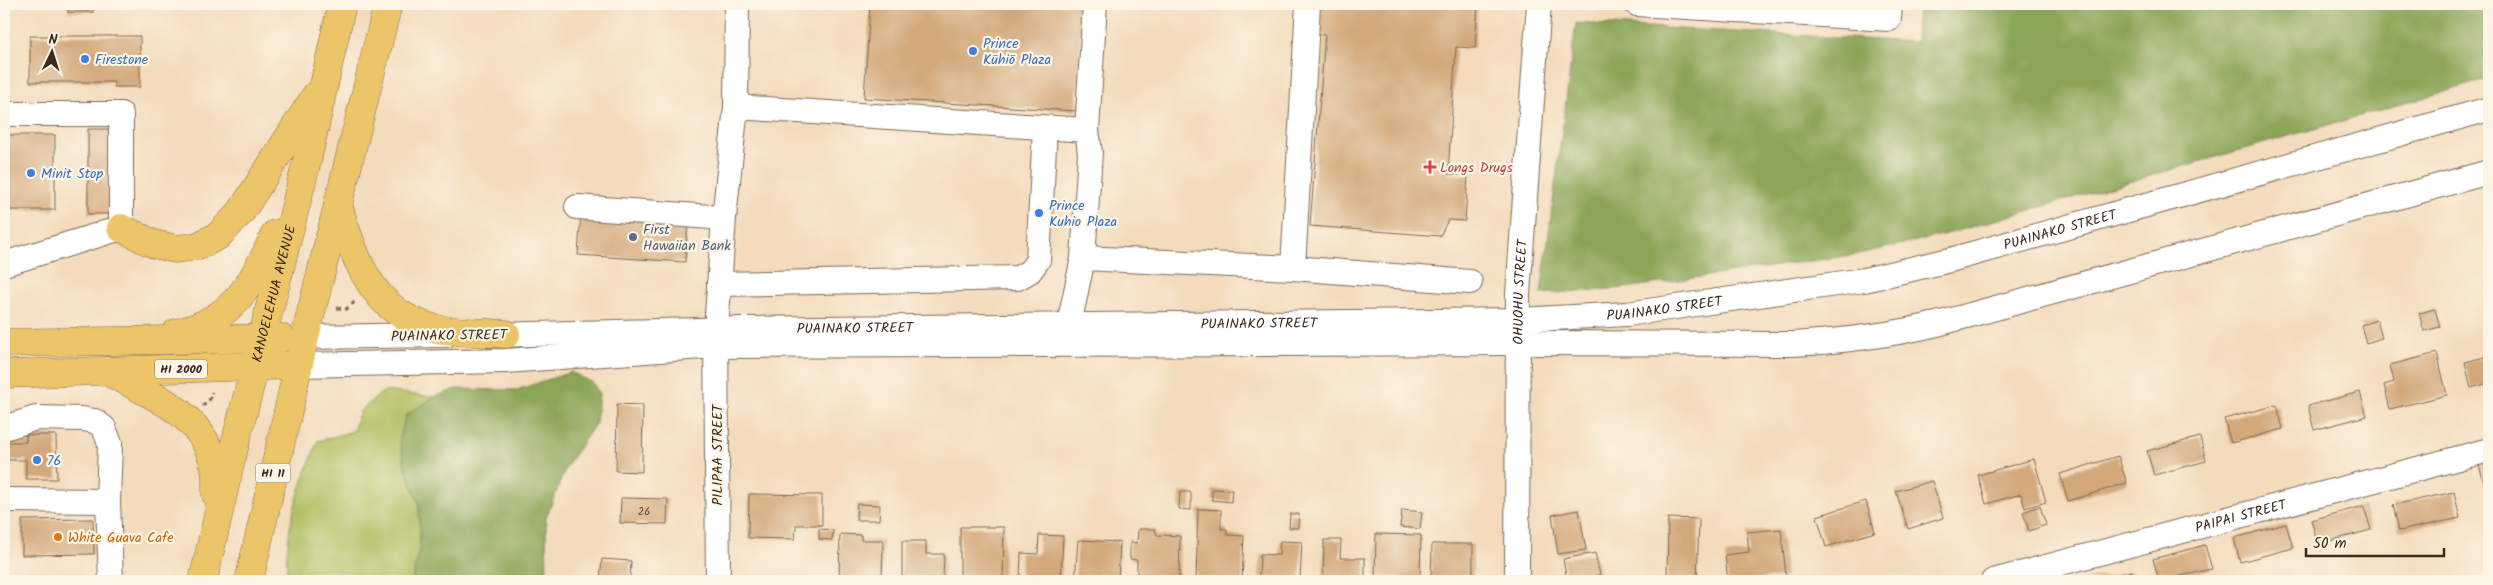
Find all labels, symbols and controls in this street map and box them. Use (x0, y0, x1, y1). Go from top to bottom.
north arrow (28, 28, 78, 78)
text: N (48, 29, 58, 51)
place label: Prince Kūhiō Plaza (983, 33, 1051, 71)
marker: Prince Kūhiō Plaza (967, 45, 979, 57)
place label: Firestone (95, 49, 149, 71)
marker: Firestone (79, 53, 91, 65)
place label: Longs Drugs (1440, 157, 1513, 179)
marker: Longs Drugs (1424, 161, 1436, 173)
place label: Minit Stop (41, 163, 103, 185)
marker: Minit Stop (25, 167, 37, 179)
place label: Prince Kuhio Plaza (1049, 195, 1117, 233)
street label: PUAINAKO STREET (2001, 204, 2120, 257)
marker: Prince Kuhio Plaza (1033, 207, 1045, 219)
place label: First Hawaiian Bank (643, 219, 731, 257)
street label: KANOELEHUA AVENUE (246, 222, 303, 365)
marker: First Hawaiian Bank (627, 231, 639, 243)
street label: OHUOHU STREET (1508, 237, 1534, 345)
street label: PUAINAKO STREET (1606, 290, 1725, 327)
street label: PUAINAKO STREET (1201, 312, 1319, 336)
street label: PUAINAKO STREET (797, 317, 915, 340)
street label: PUAINAKO STREET (391, 324, 509, 348)
road number: HI 2000 (155, 359, 207, 378)
street label: PILIPAA STREET (707, 403, 729, 506)
place label: 76 (47, 450, 61, 472)
marker: 76 (31, 454, 43, 466)
road number: HI 11 (256, 463, 290, 482)
street label: PAIPAI STREET (2193, 494, 2290, 539)
house number: 26 (638, 503, 650, 521)
scale bar (2306, 525, 2443, 557)
place label: White Guava Cafe (68, 527, 174, 549)
marker: White Guava Cafe (52, 531, 64, 543)
text: 50 m (2313, 532, 2347, 556)

